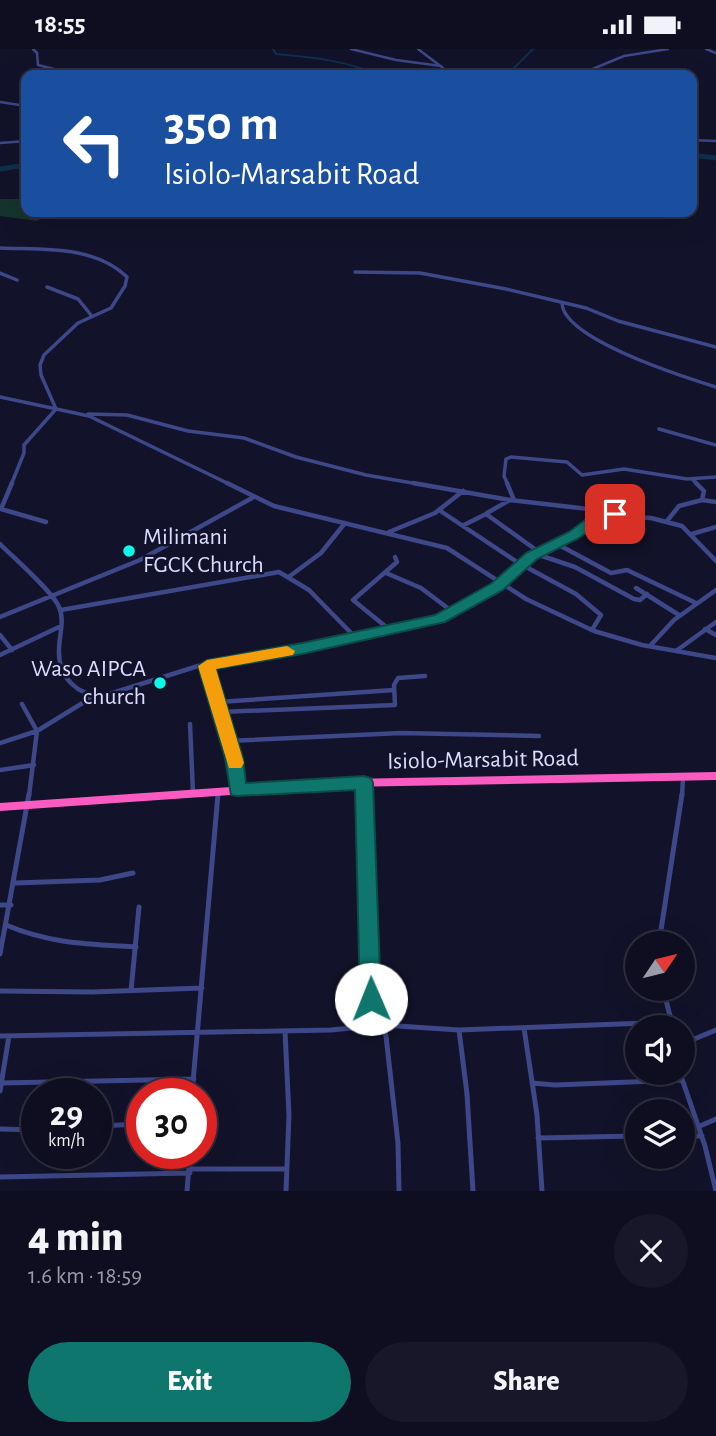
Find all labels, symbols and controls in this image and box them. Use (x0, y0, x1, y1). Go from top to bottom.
text: 18:55 (35, 11, 86, 37)
icon: left (49, 98, 140, 189)
text: 350 m (164, 100, 279, 149)
text: Isiolo-Marsabit Road (164, 158, 419, 190)
pin (585, 484, 645, 544)
icon: arrive (596, 495, 634, 533)
place label: Milimani FGCK Church (143, 525, 264, 577)
marker: Milimani FGCK Church (121, 543, 137, 559)
place label: Waso AIPCA church (31, 657, 146, 709)
marker: Waso AIPCA church (152, 675, 168, 691)
street label: Isiolo-Marsabit Road (387, 746, 579, 774)
north arrow (625, 931, 695, 1001)
map controls (625, 931, 695, 1169)
position arrow (334, 962, 408, 1036)
button: sound (625, 1015, 695, 1085)
speed limit sign: 30 (126, 1078, 217, 1169)
text: 29 (50, 1097, 83, 1132)
button: layers (625, 1099, 695, 1169)
text: km/h (48, 1132, 85, 1150)
button: close (614, 1214, 688, 1288)
text: 4 min (28, 1216, 124, 1258)
text: 1.6 km · 18:59 (28, 1265, 142, 1288)
button: Exit (28, 1342, 351, 1422)
button: Share (365, 1342, 688, 1422)

